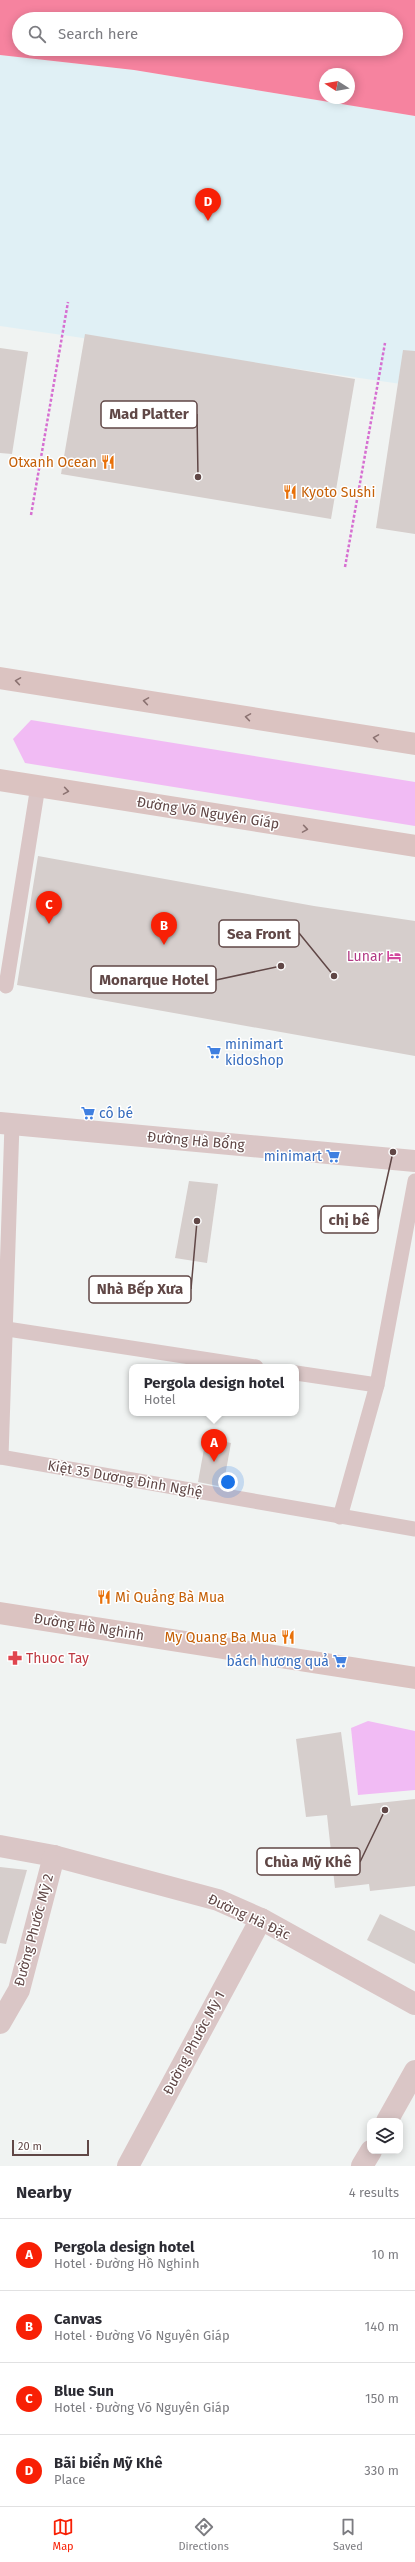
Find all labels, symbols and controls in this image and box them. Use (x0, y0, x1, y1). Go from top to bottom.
search box (12, 12, 403, 56)
icon: search (26, 23, 48, 45)
text: Search here (58, 25, 138, 43)
north arrow (319, 68, 355, 104)
pin: D (195, 188, 221, 221)
callout: Mad Platter (101, 401, 197, 428)
text: Mad Platter (109, 405, 190, 423)
place label: Otxanh Ocean (9, 454, 97, 471)
restaurant icon: Otxanh Ocean (100, 454, 116, 470)
restaurant icon: Kyoto Sushi (282, 484, 298, 500)
place label: Kyoto Sushi (301, 484, 375, 501)
one-way arrow (15, 677, 21, 686)
one-way arrow (143, 697, 149, 706)
one-way arrow (245, 714, 251, 722)
one-way arrow (373, 734, 380, 743)
one-way arrow (63, 786, 69, 795)
street label: Đường Võ Nguyên Giáp (136, 793, 280, 833)
one-way arrow (302, 824, 308, 833)
pin: C (36, 891, 62, 924)
pin: B (151, 912, 177, 945)
callout: Sea Front (219, 920, 299, 947)
text: Sea Front (227, 925, 291, 943)
place label: Lunar (347, 948, 384, 965)
hotel icon: Lunar (386, 948, 402, 964)
callout: Monarque Hotel (91, 966, 216, 993)
text: Monarque Hotel (99, 971, 209, 989)
place label: minimart kidoshop (225, 1036, 284, 1069)
supermarket icon: minimart kidoshop (206, 1044, 222, 1060)
supermarket icon: cô bé (80, 1105, 96, 1121)
place label: cô bé (99, 1105, 133, 1122)
street label: Đường Hà Bổng (147, 1127, 246, 1154)
place label: minimart (264, 1148, 323, 1165)
supermarket icon: minimart (325, 1148, 341, 1164)
callout: chị bê (321, 1206, 378, 1233)
text: chị bê (329, 1211, 369, 1229)
callout: Nhà Bếp Xưa (89, 1276, 191, 1303)
text: Nhà Bếp Xưa (97, 1279, 183, 1298)
popup (129, 1364, 299, 1416)
text: Pergola design hotel (144, 1374, 284, 1392)
text: Hotel (144, 1392, 176, 1407)
pin: A (201, 1429, 227, 1462)
street label: Kiệt 35 Dương Đình Nghệ (46, 1457, 204, 1501)
your location (218, 1472, 238, 1492)
restaurant icon: Mì Quảng Bà Mua (96, 1589, 112, 1605)
place label: Mì Quảng Bà Mua (115, 1589, 225, 1606)
street label: Đường Hồ Nghinh (33, 1609, 146, 1644)
place label: My Quang Ba Mua (164, 1629, 277, 1646)
restaurant icon: My Quang Ba Mua (280, 1629, 296, 1645)
pharmacy icon: Thuoc Tay (7, 1650, 23, 1666)
place label: Thuoc Tay (26, 1650, 89, 1667)
place label: bách hương quả (227, 1653, 329, 1670)
supermarket icon: bách hương quả (332, 1653, 348, 1669)
callout: Chùa Mỹ Khê (257, 1848, 360, 1875)
text: Chùa Mỹ Khê (264, 1853, 352, 1871)
street label: Đường Phước Mỹ 2 (11, 1872, 57, 1988)
street label: Đường Hà Đặc (205, 1890, 293, 1944)
street label: Đường Phước Mỹ 1 (159, 1988, 229, 2098)
map controls (367, 2118, 403, 2154)
button: layers (367, 2118, 403, 2154)
scale bar (12, 2138, 89, 2157)
text: 20 m (18, 2140, 42, 2153)
text: Nearby (16, 2182, 71, 2203)
text: 4 results (349, 2185, 399, 2200)
text: Pergola design hotel (54, 2238, 194, 2256)
text: A (25, 2247, 33, 2262)
text: 10 m (372, 2247, 399, 2262)
text: Hotel · Đường Hồ Nghinh (54, 2256, 200, 2271)
text: Canvas (54, 2310, 102, 2328)
text: B (25, 2319, 33, 2334)
text: 140 m (365, 2319, 399, 2334)
text: Hotel · Đường Võ Nguyên Giáp (54, 2328, 230, 2343)
text: Blue Sun (54, 2382, 114, 2400)
text: C (25, 2391, 33, 2406)
text: 150 m (365, 2391, 399, 2406)
text: Hotel · Đường Võ Nguyên Giáp (54, 2400, 230, 2415)
text: Bãi biển Mỹ Khê (54, 2454, 162, 2472)
text: D (25, 2463, 33, 2478)
text: 330 m (364, 2463, 399, 2478)
text: Place (54, 2472, 85, 2487)
tab: Map (52, 2516, 74, 2553)
tab: Directions (178, 2516, 229, 2553)
tab: Saved (333, 2516, 363, 2553)

